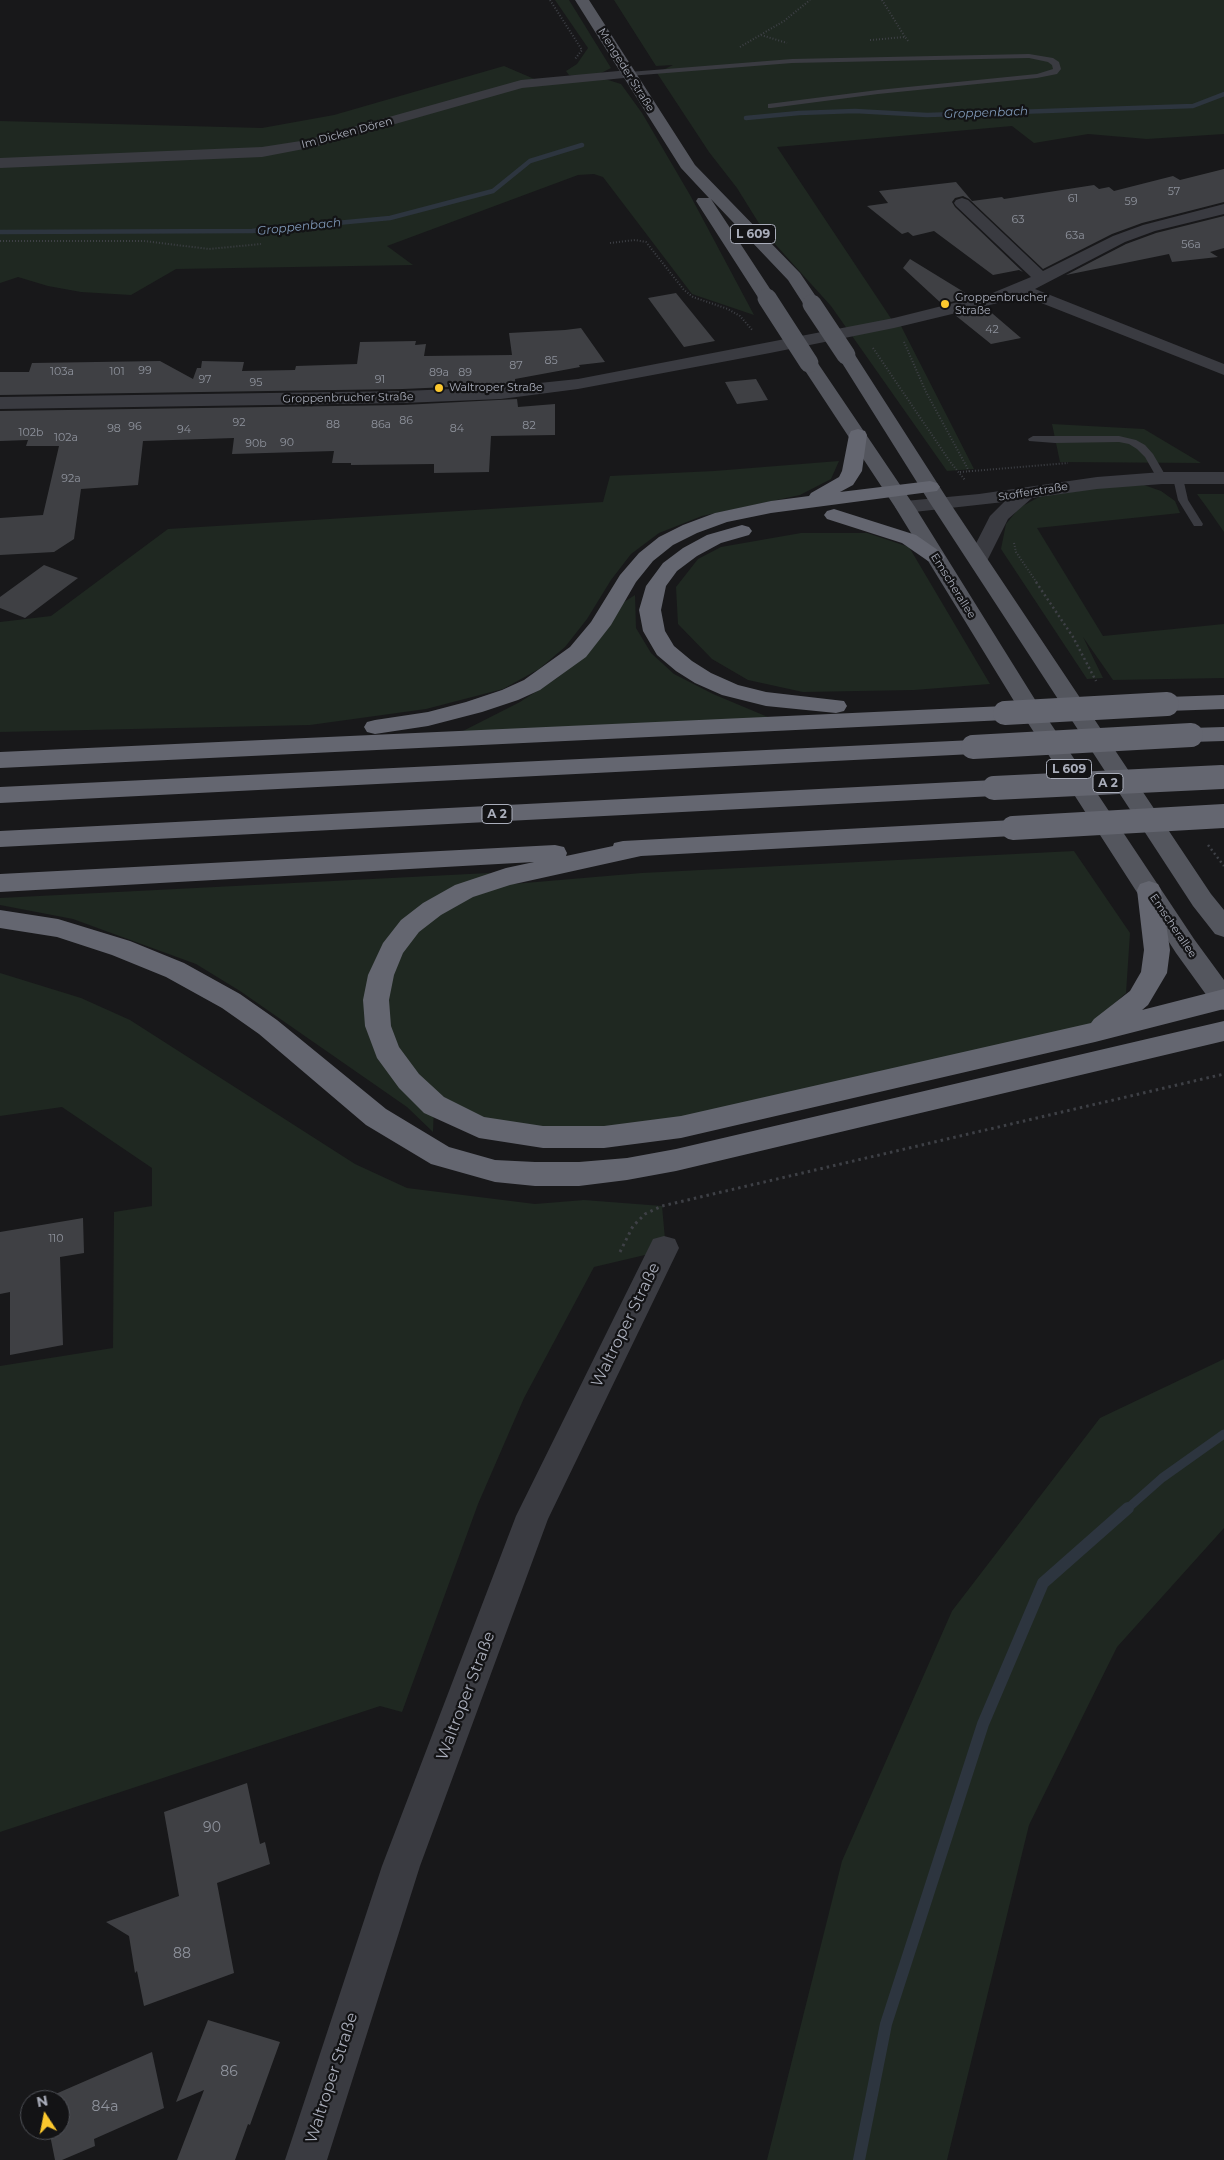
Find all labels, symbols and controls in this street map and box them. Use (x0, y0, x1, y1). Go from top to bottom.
street label: Mengeder Straße (595, 26, 657, 114)
water label: Groppenbach (944, 104, 1028, 122)
street label: Im Dicken Dören (300, 115, 394, 151)
house number: 57 (1168, 185, 1180, 199)
house number: 61 (1068, 192, 1078, 206)
house number: 59 (1125, 195, 1137, 209)
house number: 63 (1012, 213, 1024, 227)
water label: Groppenbach (256, 215, 342, 239)
road number: L 609 (730, 224, 776, 243)
house number: 63a (1065, 229, 1085, 243)
house number: 56a (1181, 238, 1201, 252)
place label: Groppenbrucher Straße (955, 291, 1048, 317)
marker: Groppenbrucher Straße (939, 298, 951, 310)
house number: 42 (985, 323, 999, 337)
house number: 85 (544, 354, 558, 368)
house number: 87 (509, 359, 523, 373)
house number: 99 (138, 364, 152, 378)
house number: 103a (50, 365, 74, 379)
house number: 101 (109, 365, 125, 379)
house number: 89a (429, 366, 449, 380)
house number: 89 (458, 366, 472, 380)
house number: 97 (198, 373, 212, 387)
house number: 91 (375, 373, 385, 387)
house number: 95 (250, 376, 262, 390)
place label: Waltroper Straße (449, 381, 543, 395)
marker: Waltroper Straße (433, 382, 445, 394)
street label: Groppenbrucher Straße (282, 390, 414, 406)
house number: 86 (399, 414, 413, 428)
house number: 92 (233, 416, 245, 430)
house number: 88 (326, 418, 340, 432)
house number: 86a (371, 418, 391, 432)
house number: 82 (522, 419, 536, 433)
house number: 96 (128, 420, 142, 434)
house number: 98 (107, 422, 121, 436)
house number: 84 (450, 422, 464, 436)
house number: 94 (177, 423, 191, 437)
house number: 102b (19, 426, 43, 440)
house number: 102a (54, 431, 78, 445)
house number: 90 (280, 436, 294, 450)
house number: 90b (245, 437, 267, 451)
house number: 92a (61, 472, 81, 486)
street label: Stofferstraße (997, 480, 1069, 504)
street label: Emscherallee (928, 551, 978, 621)
road number: L 609 (1046, 760, 1092, 779)
road number: A 2 (1093, 774, 1123, 792)
road number: A 2 (482, 804, 512, 824)
street label: Emscherallee (1147, 892, 1199, 960)
house number: 110 (48, 1232, 64, 1246)
street label: Waltroper Straße (588, 1260, 664, 1390)
street label: Waltroper Straße (433, 1629, 499, 1763)
house number: 90 (203, 1820, 221, 1836)
house number: 88 (173, 1946, 191, 1962)
street label: Waltroper Straße (302, 2010, 362, 2146)
house number: 86 (220, 2064, 238, 2080)
north arrow (20, 2090, 70, 2140)
text: N (35, 2091, 50, 2111)
house number: 84a (92, 2099, 118, 2115)

